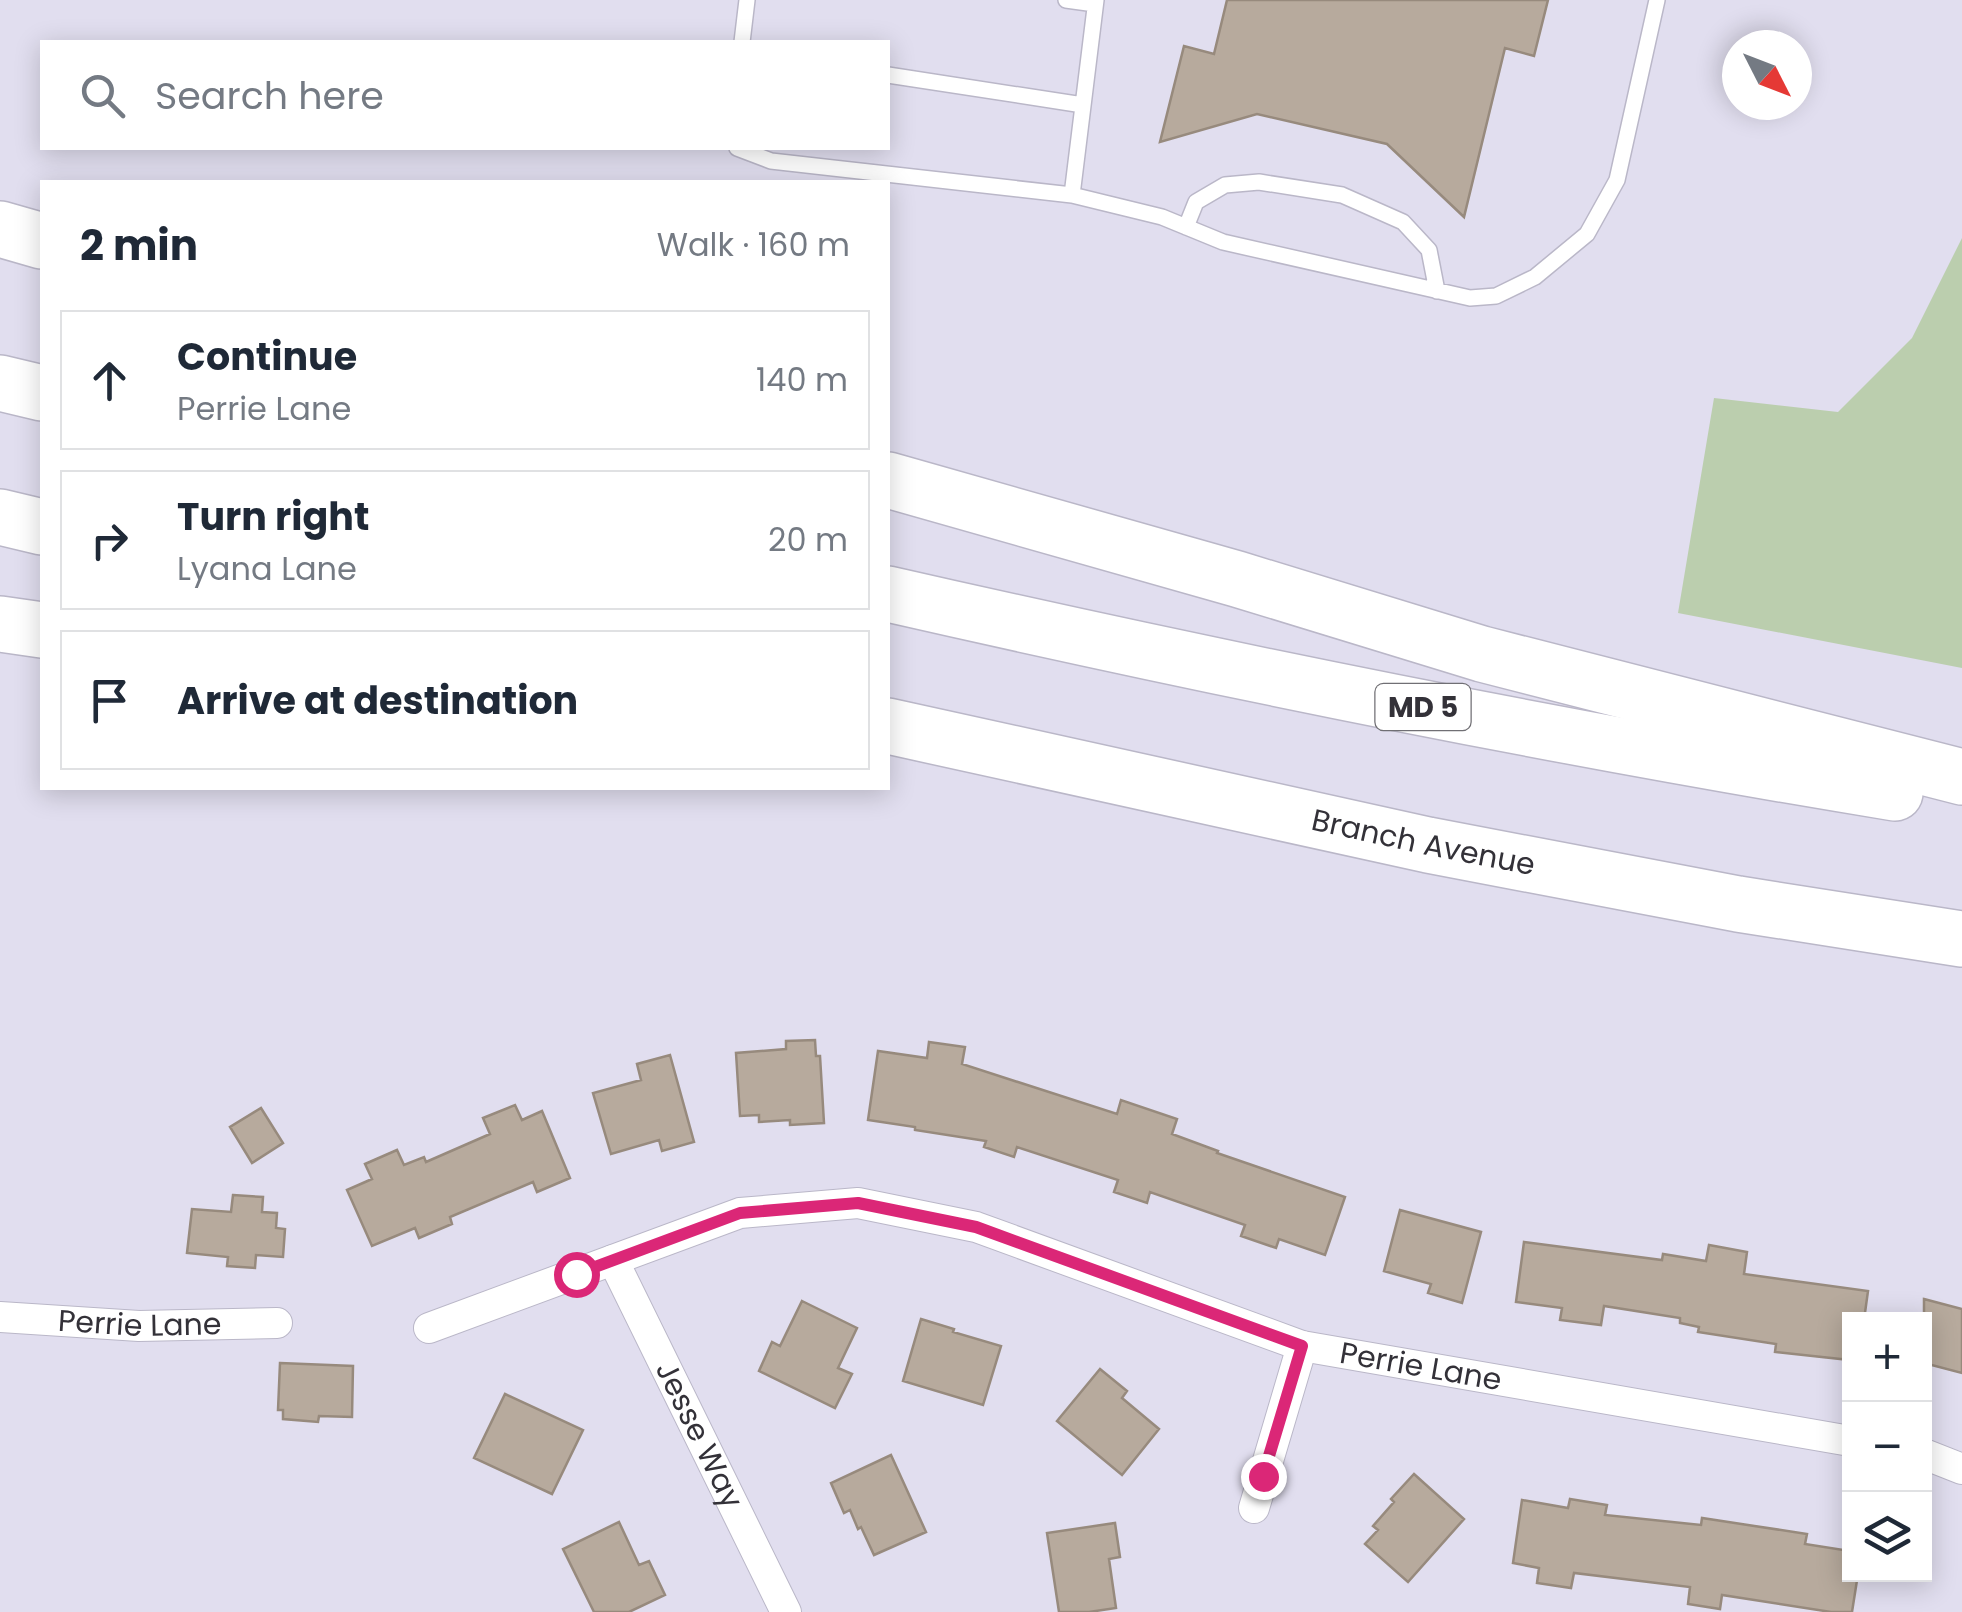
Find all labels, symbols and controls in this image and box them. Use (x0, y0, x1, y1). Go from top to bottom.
north arrow (1722, 30, 1812, 120)
search box (40, 40, 890, 150)
icon: search (75, 68, 130, 123)
text: Search here (155, 69, 384, 122)
text: 2 min (80, 216, 198, 275)
text: Walk · 160 m (657, 222, 850, 267)
text: Continue (177, 330, 357, 383)
icon: ahead (82, 353, 137, 408)
text: 140 m (756, 357, 848, 402)
text: Perrie Lane (177, 386, 351, 431)
text: Turn right (177, 490, 369, 543)
icon: right (82, 513, 137, 568)
text: 20 m (768, 517, 848, 562)
text: Lyana Lane (177, 546, 357, 591)
icon: arrive (82, 673, 137, 728)
text: Arrive at destination (177, 674, 578, 727)
road number: MD 5 (1376, 684, 1470, 730)
street label: Branch Avenue (1308, 798, 1539, 886)
route start (554, 1252, 600, 1298)
street label: Perrie Lane (57, 1299, 222, 1347)
map controls (1842, 1312, 1932, 1582)
button: + (1842, 1312, 1932, 1402)
street label: Perrie Lane (1337, 1331, 1505, 1401)
street label: Jesse Way (645, 1354, 754, 1516)
button: − (1842, 1402, 1932, 1492)
route end (1241, 1454, 1287, 1500)
button: layers (1842, 1492, 1932, 1582)

